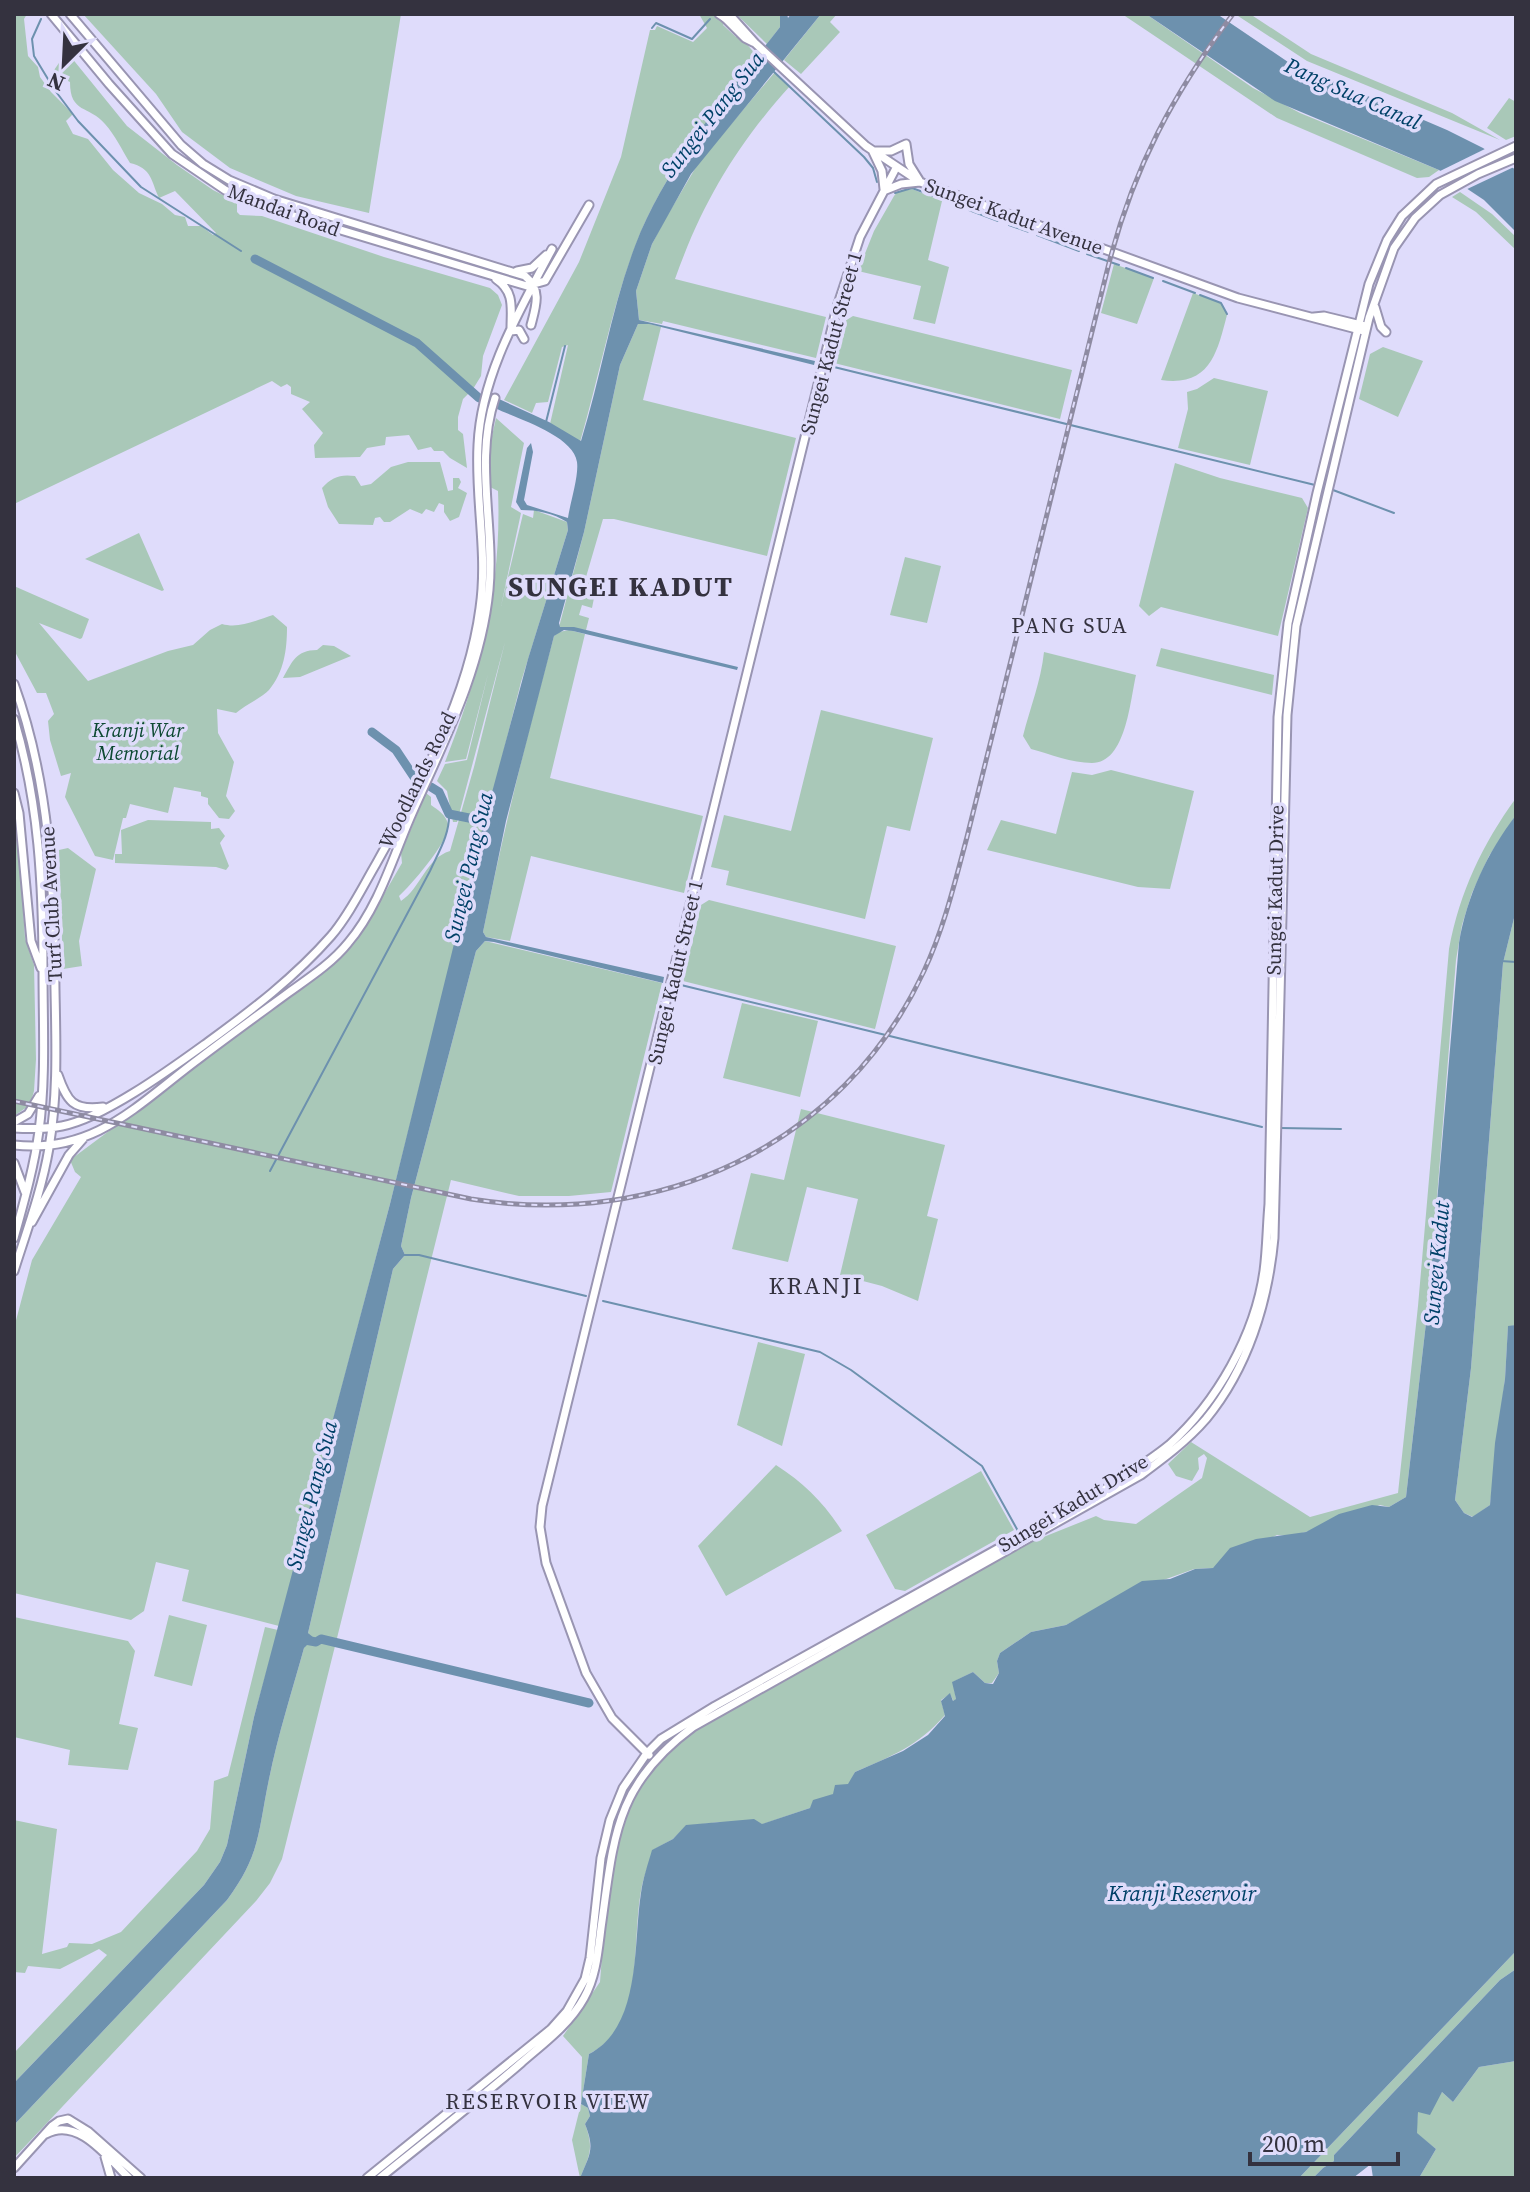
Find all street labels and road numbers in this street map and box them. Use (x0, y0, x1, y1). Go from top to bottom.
street label: Sungei Kadut Avenue (921, 171, 1107, 261)
street label: Mandai Road (224, 177, 344, 243)
street label: Sungei Kadut Street 1 (793, 248, 869, 438)
street label: Woodlands Road (372, 706, 463, 853)
street label: Sungei Kadut Drive (1260, 805, 1290, 975)
street label: Turf Club Avenue (33, 826, 69, 982)
street label: Sungei Kadut Street 1 (640, 877, 710, 1067)
street label: Sungei Kadut Drive (993, 1447, 1153, 1559)

